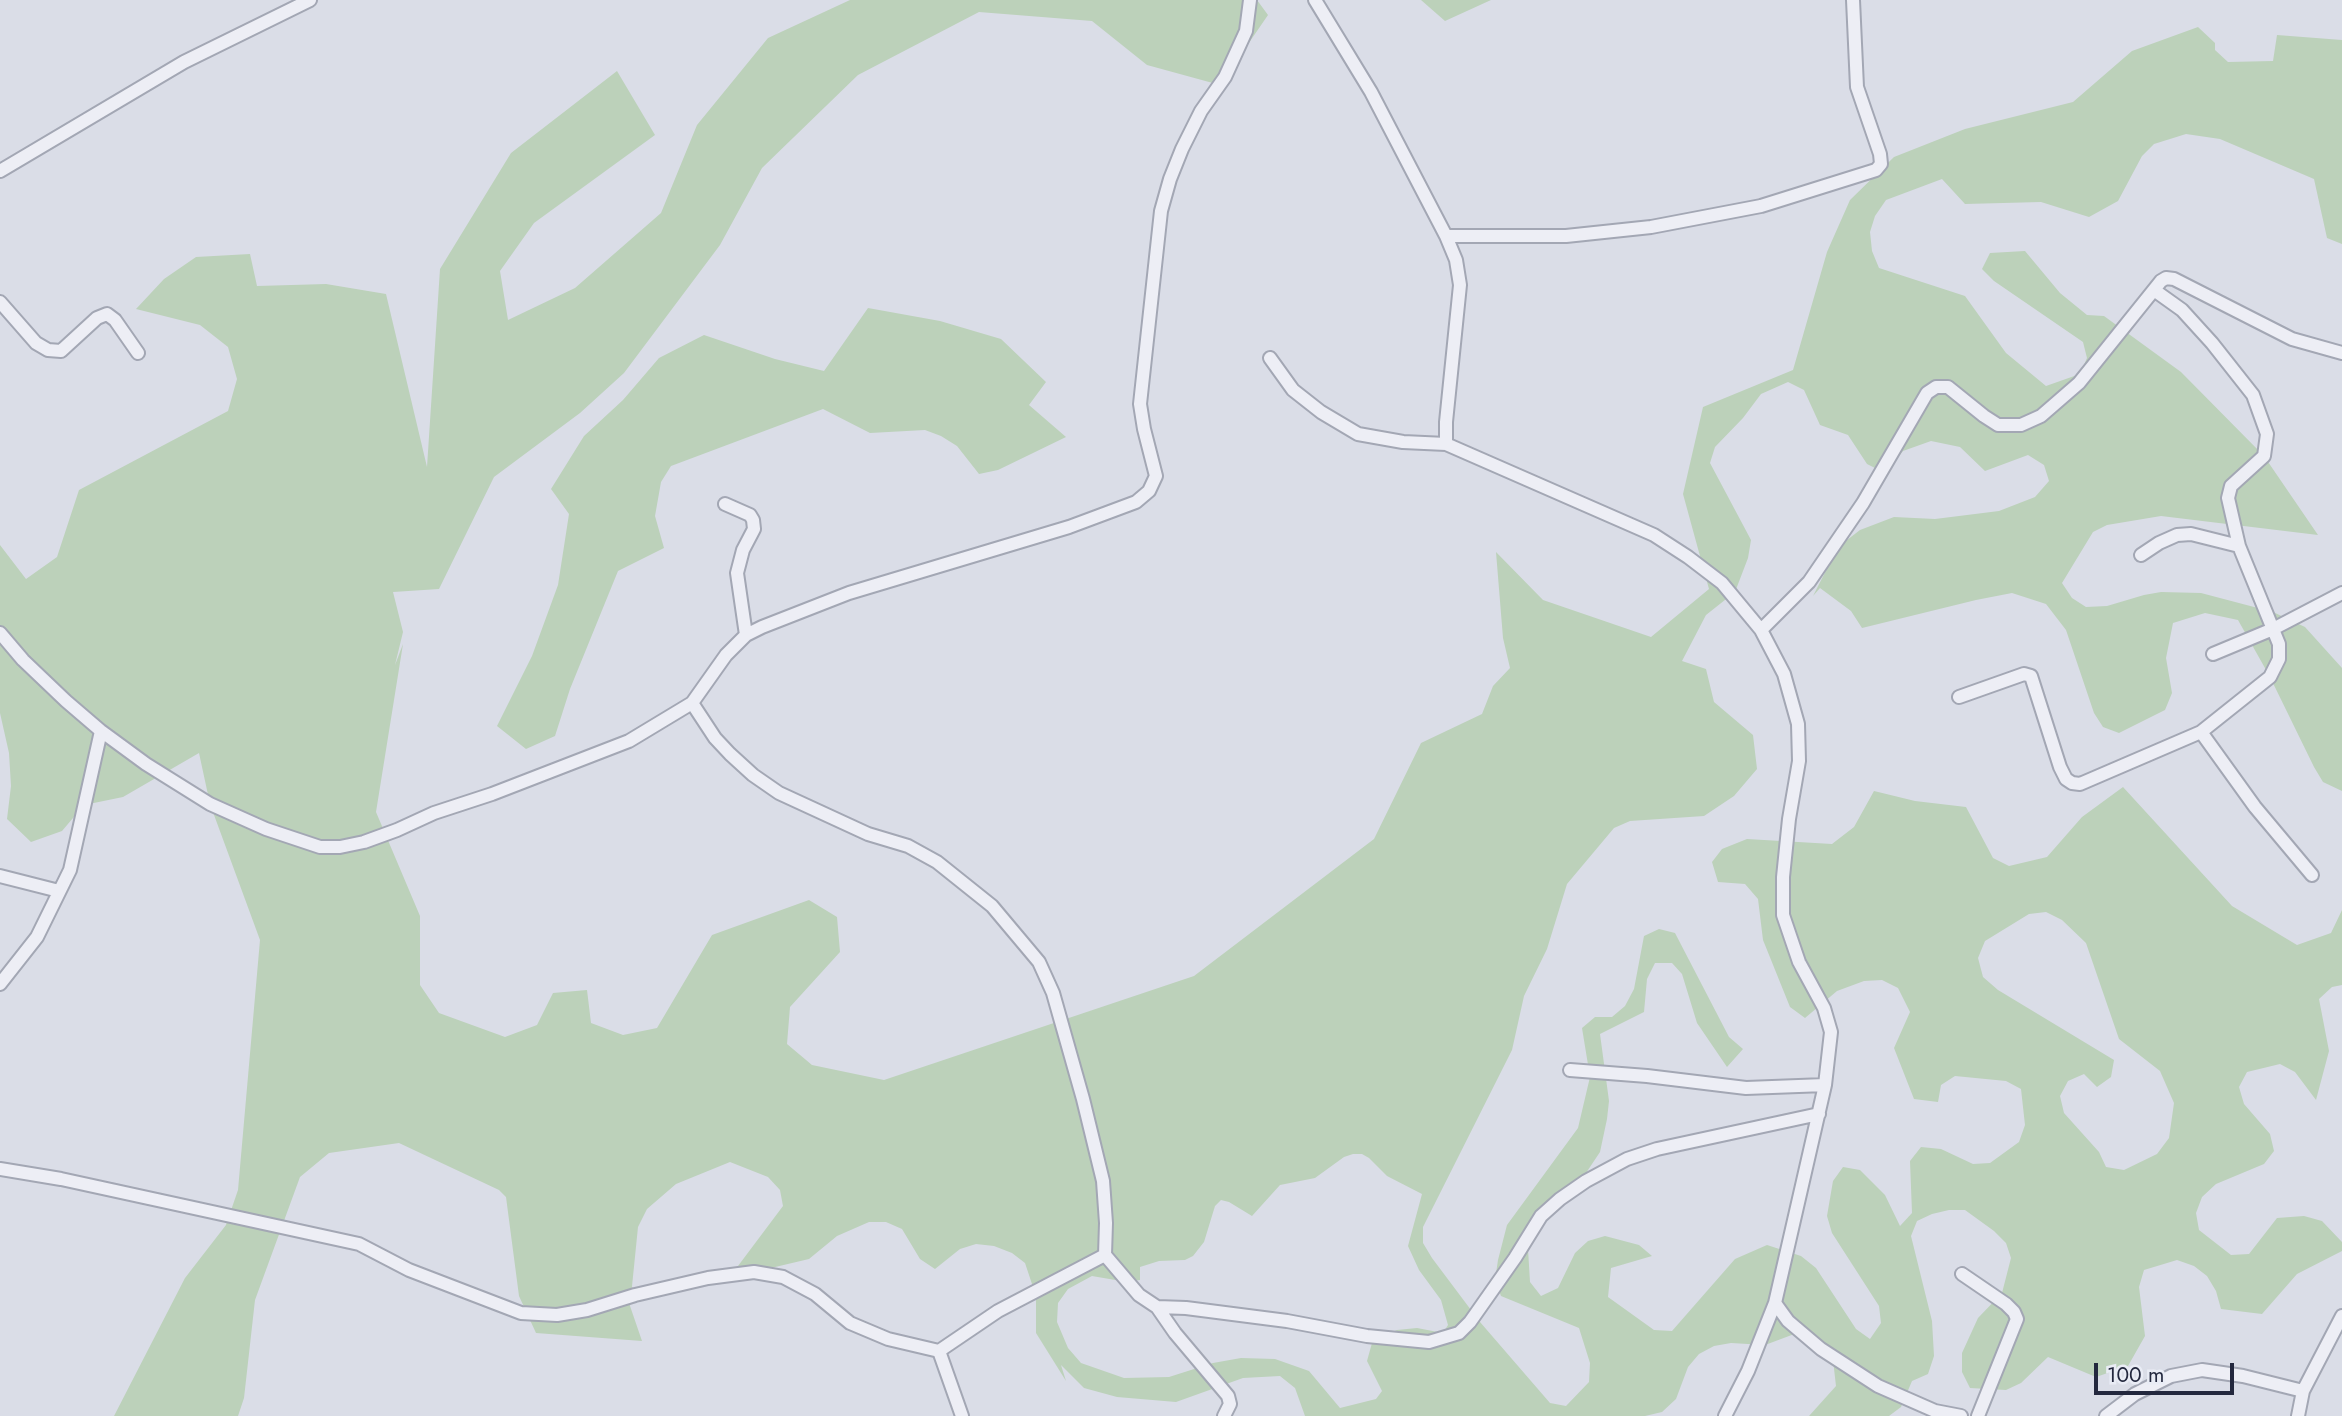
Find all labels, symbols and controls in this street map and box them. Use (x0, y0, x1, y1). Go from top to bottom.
scale bar (2097, 1350, 2237, 1394)
text: 100 m (2107, 1360, 2164, 1390)

